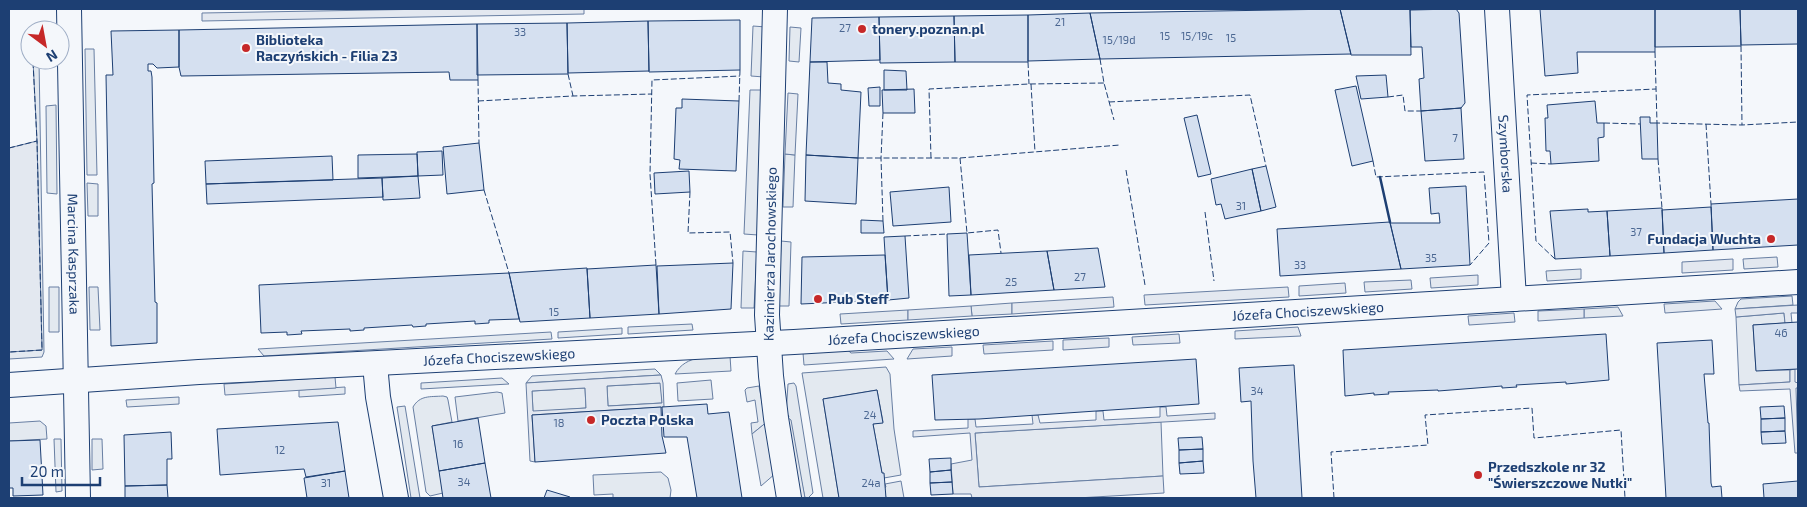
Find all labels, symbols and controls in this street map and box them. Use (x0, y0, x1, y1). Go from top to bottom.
house number: 21 (1055, 15, 1065, 28)
north arrow (20, 20, 70, 70)
place label: tonery.poznan.pl (872, 20, 985, 37)
house number: 27 (839, 21, 851, 34)
marker: tonery.poznan.pl (856, 23, 868, 35)
house number: 33 (514, 25, 526, 38)
house number: 15 (1160, 29, 1170, 42)
house number: 15/19c (1181, 29, 1213, 42)
place label: Biblioteka Raczyńskich - Filia 23 (256, 31, 398, 64)
house number: 15 (1226, 31, 1236, 44)
house number: 15/19d (1103, 33, 1135, 46)
marker: Biblioteka Raczyńskich - Filia 23 (240, 42, 252, 54)
text: N (43, 47, 61, 66)
street label: Szymborska (1495, 114, 1517, 193)
house number: 7 (1452, 131, 1458, 144)
street label: Kazimierza Jarochowskiego (759, 167, 780, 341)
street label: Marcina Kasprzaka (64, 193, 84, 315)
house number: 31 (1236, 199, 1246, 212)
house number: 37 (1630, 225, 1642, 238)
place label: Fundacja Wuchta (1647, 230, 1761, 247)
marker: Fundacja Wuchta (1765, 233, 1777, 245)
house number: 35 (1425, 251, 1437, 264)
house number: 33 (1294, 258, 1306, 271)
house number: 27 (1074, 270, 1086, 283)
house number: 25 (1005, 275, 1017, 288)
place label: Pub Steff (828, 290, 889, 307)
marker: Pub Steff (812, 293, 824, 305)
street label: Józefa Chociszewskiego (1231, 298, 1384, 324)
house number: 15 (549, 305, 559, 318)
street label: Józefa Chociszewskiego (827, 322, 980, 348)
house number: 46 (1774, 326, 1788, 339)
street label: Józefa Chociszewskiego (423, 344, 576, 369)
house number: 34 (1251, 384, 1264, 397)
house number: 24 (864, 408, 877, 421)
place label: Poczta Polska (601, 411, 694, 428)
marker: Poczta Polska (585, 414, 597, 426)
house number: 18 (553, 416, 565, 429)
house number: 16 (453, 437, 463, 450)
house number: 12 (275, 443, 285, 456)
scale bar (22, 454, 100, 486)
place label: Przedszkole nr 32 "Świerszczowe Nutki" (1488, 458, 1632, 491)
text: 20 m (30, 462, 64, 480)
marker: Przedszkole nr 32 "Świerszczowe Nutki" (1472, 469, 1484, 481)
house number: 34 (458, 475, 471, 488)
house number: 31 (321, 476, 331, 489)
house number: 24a (862, 476, 881, 489)

